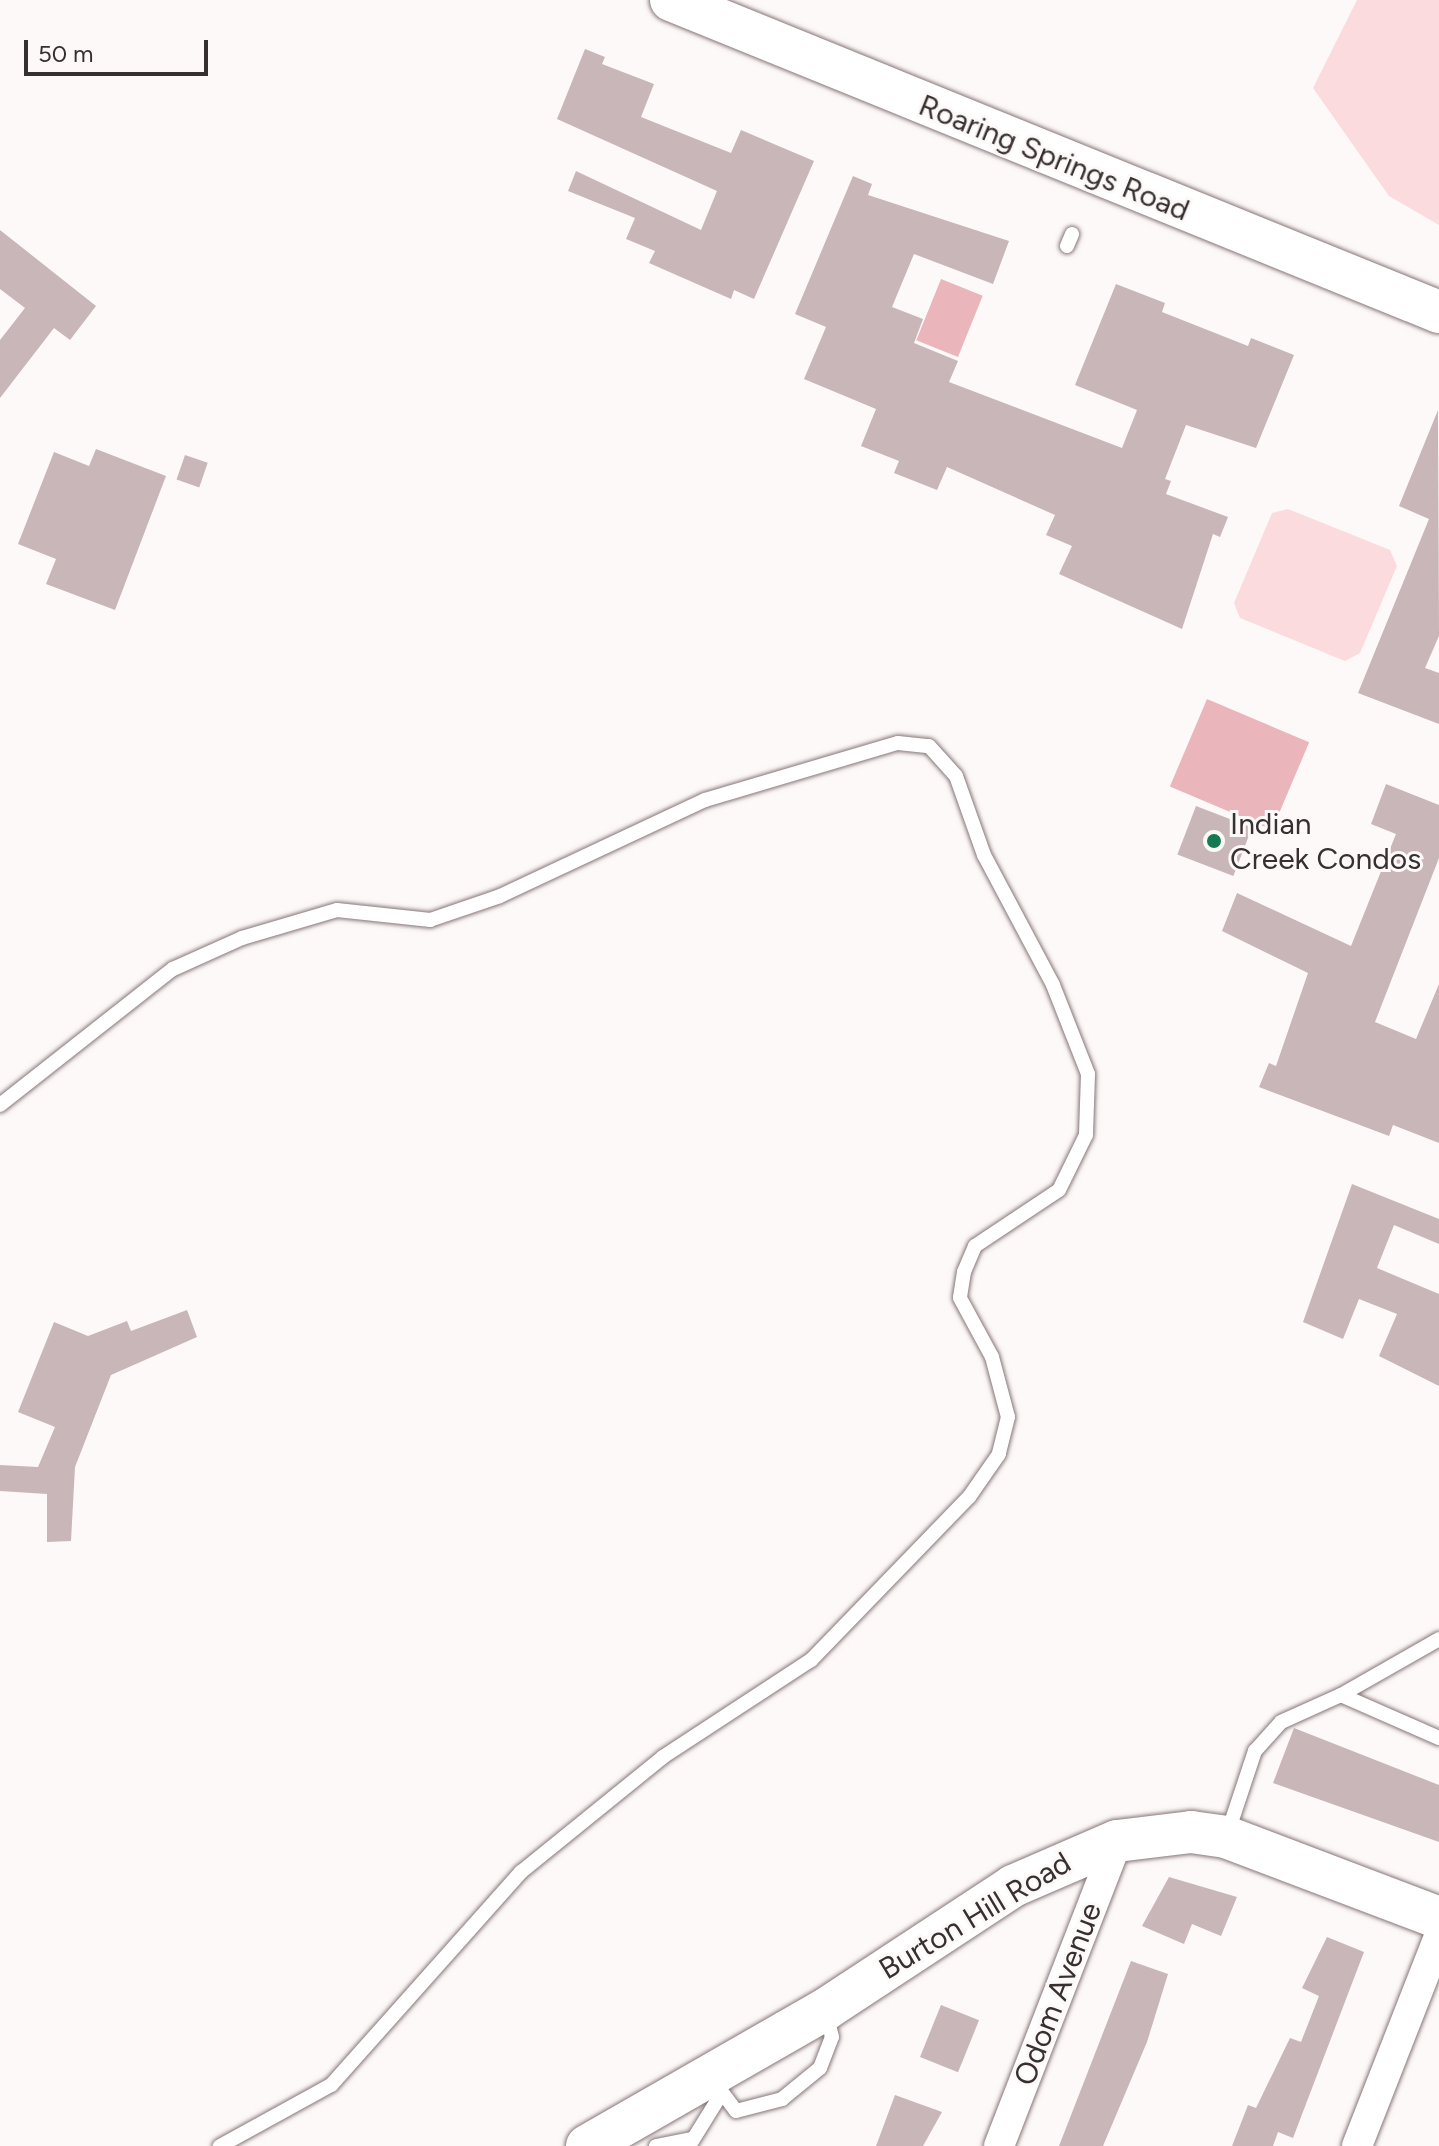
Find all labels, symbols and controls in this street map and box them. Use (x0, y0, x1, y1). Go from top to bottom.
scale bar (28, 24, 212, 74)
text: 50 m (38, 39, 94, 68)
street label: Roaring Springs Road (914, 87, 1194, 229)
place label: Indian Creek Condos (1230, 806, 1421, 876)
marker: Indian Creek Condos (1205, 832, 1223, 850)
street label: Burton Hill Road (873, 1845, 1077, 1987)
street label: Odom Avenue (1007, 1898, 1109, 2090)

